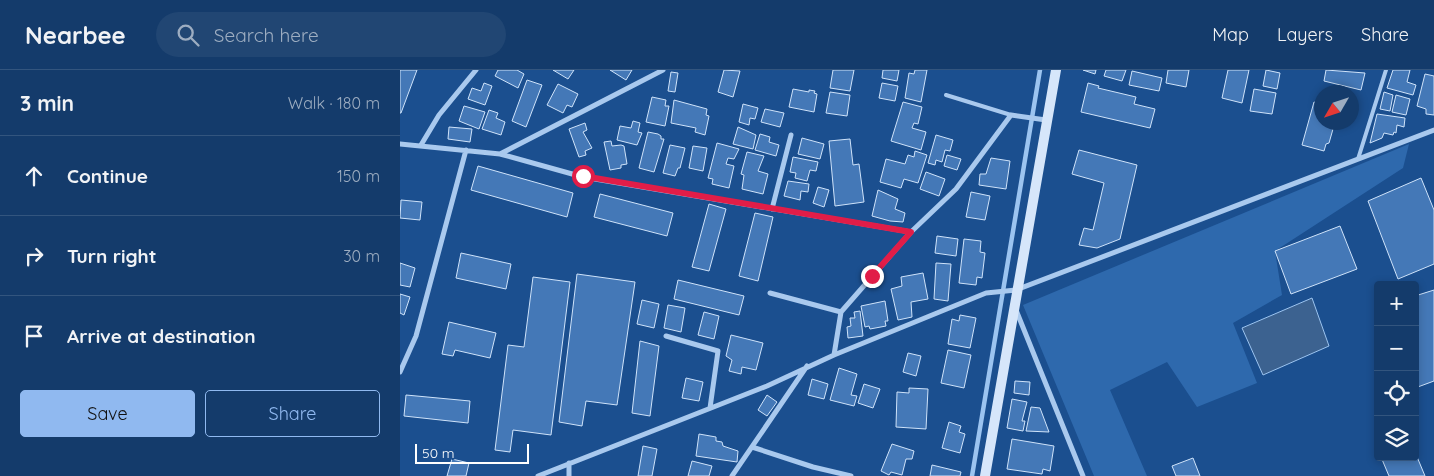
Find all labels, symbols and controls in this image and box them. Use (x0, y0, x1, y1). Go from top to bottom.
search box (156, 12, 506, 57)
text: Nearbee (25, 20, 126, 50)
icon: search (174, 21, 202, 49)
text: Search here (214, 23, 319, 47)
text: Map (1212, 23, 1249, 46)
text: Layers (1277, 23, 1333, 46)
text: Share (1361, 23, 1409, 46)
north arrow (1314, 85, 1359, 130)
text: 3 min (20, 90, 74, 116)
text: Walk · 180 m (288, 93, 380, 113)
icon: ahead (20, 162, 48, 190)
text: Continue (67, 164, 148, 188)
route start (572, 165, 595, 188)
text: 150 m (337, 166, 380, 186)
icon: right (20, 242, 48, 270)
text: Turn right (67, 244, 156, 268)
text: 30 m (343, 246, 380, 266)
route end (861, 265, 884, 288)
map controls (1374, 281, 1419, 461)
button: + (1374, 281, 1419, 326)
icon: arrive (20, 322, 48, 350)
text: Arrive at destination (67, 324, 256, 348)
button: − (1374, 326, 1419, 371)
button: locate (1374, 371, 1419, 416)
button: Save (20, 390, 195, 437)
button: Share (205, 390, 380, 437)
button: layers (1374, 416, 1419, 461)
scale bar (415, 441, 529, 464)
text: 50 m (422, 444, 455, 462)

